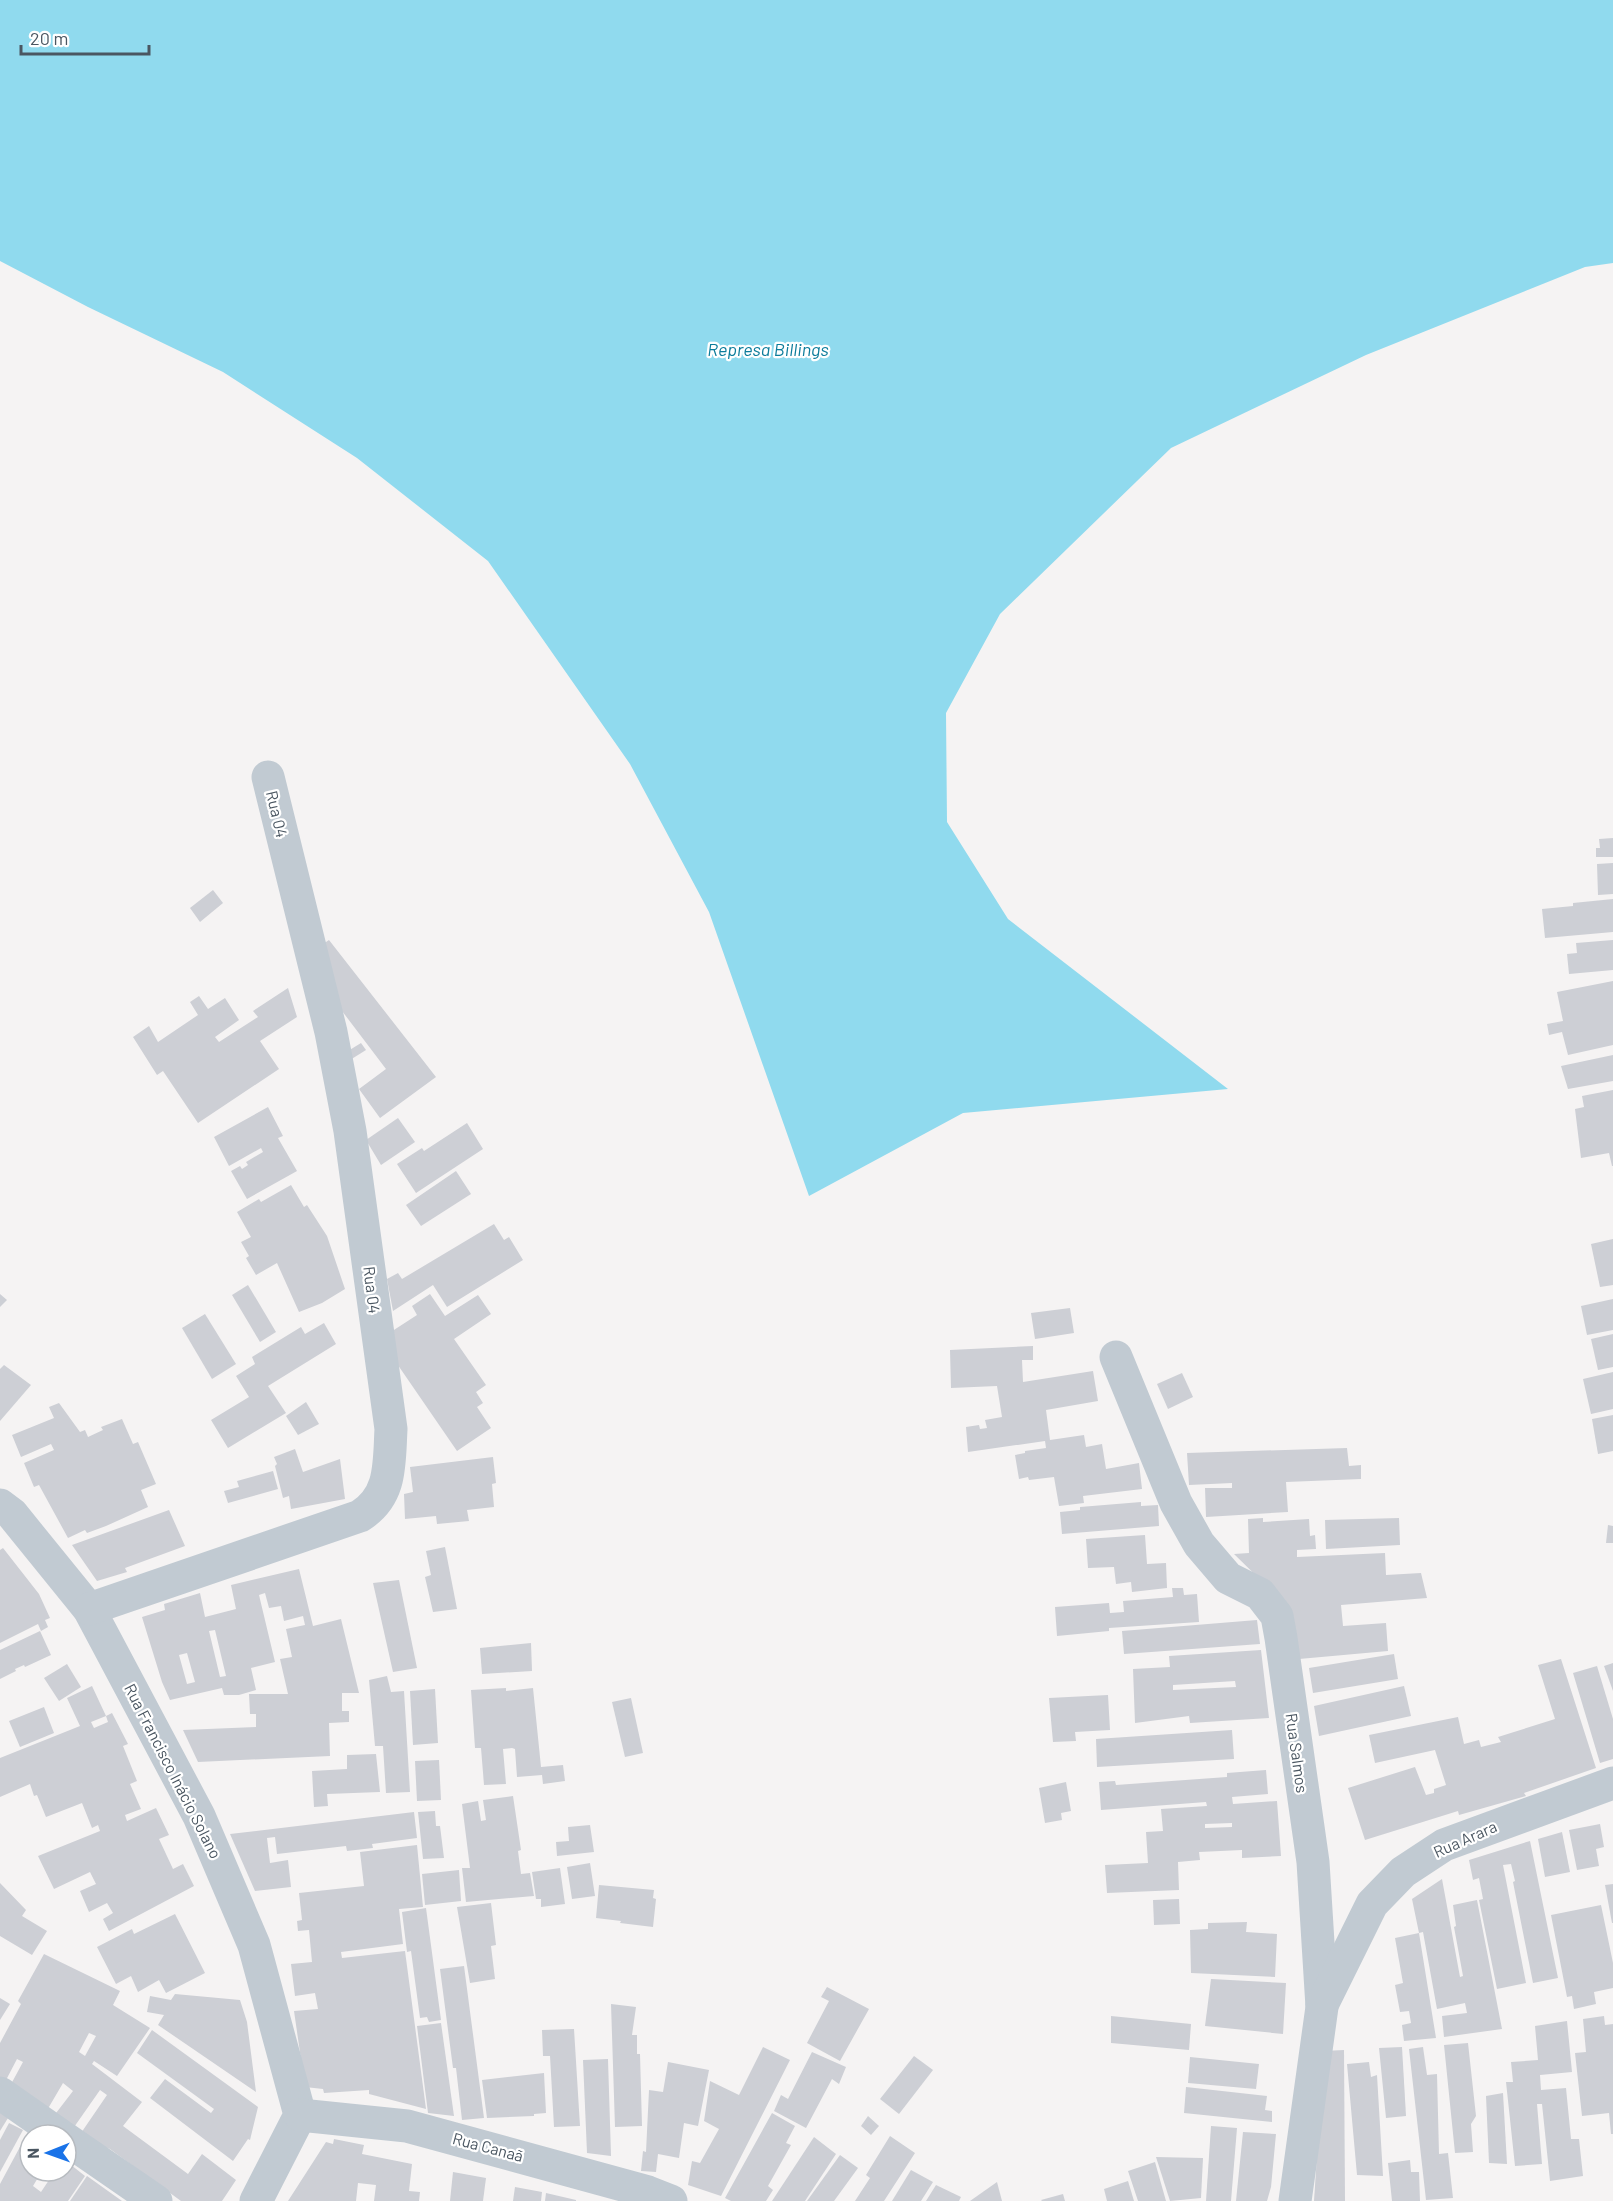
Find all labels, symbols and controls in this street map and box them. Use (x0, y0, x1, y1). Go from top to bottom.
scale bar (21, 18, 148, 56)
text: 20 m (30, 27, 68, 49)
water label: Represa Billings (707, 338, 829, 360)
street label: Rua 04 (263, 789, 292, 839)
street label: Rua 04 (360, 1265, 385, 1315)
street label: Rua Francisco Inácio Solano (121, 1680, 226, 1861)
street label: Rua Salmos (1282, 1712, 1313, 1794)
street label: Rua Arara (1430, 1816, 1499, 1861)
north arrow (18, 2123, 78, 2183)
street label: Rua Canaã (451, 2128, 526, 2165)
text: N (23, 2148, 42, 2159)

